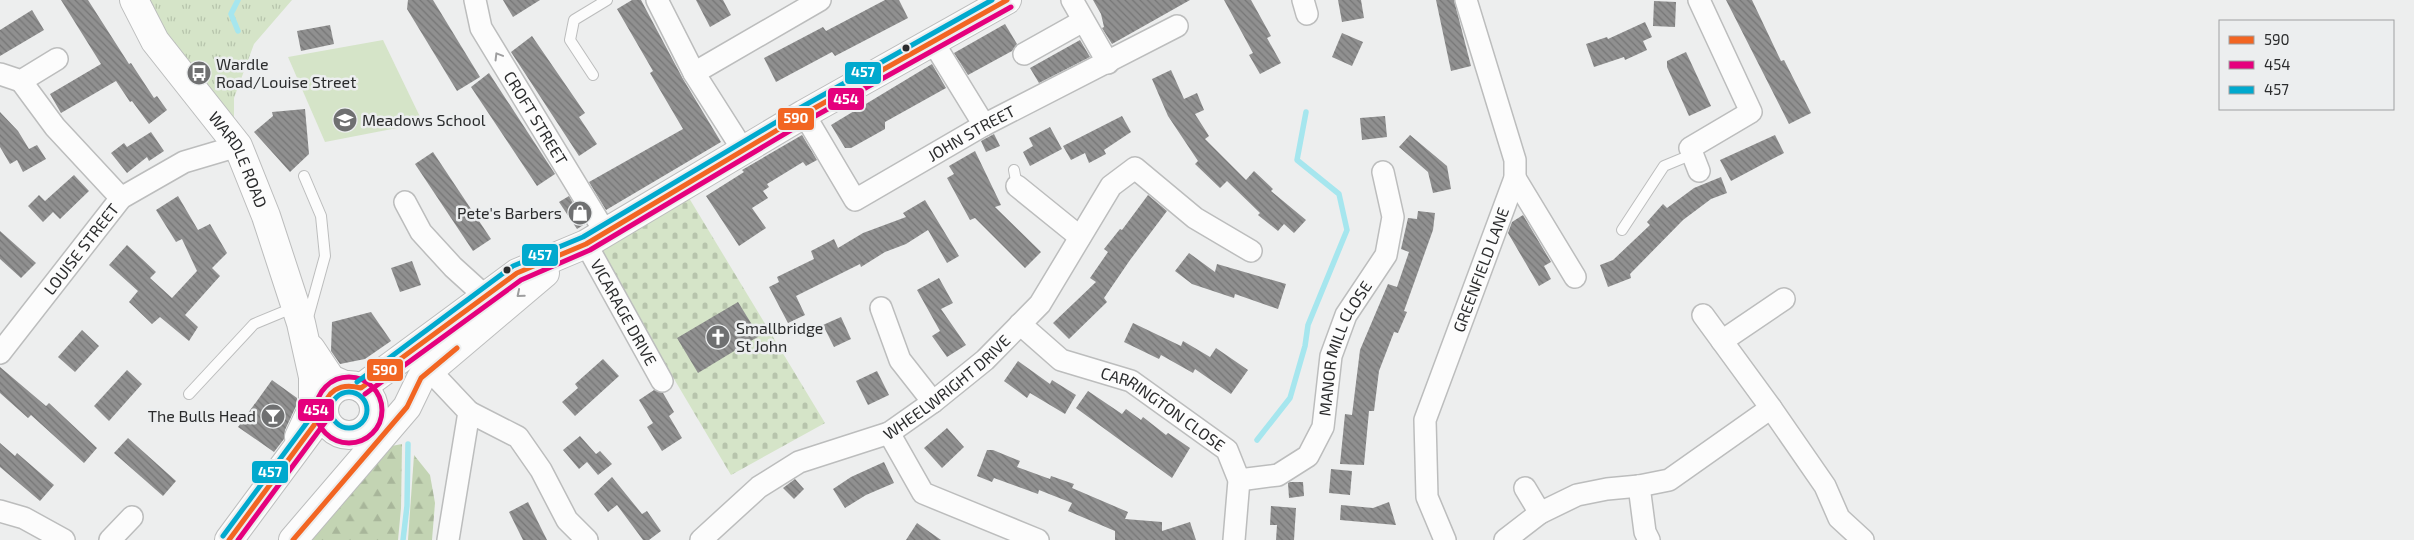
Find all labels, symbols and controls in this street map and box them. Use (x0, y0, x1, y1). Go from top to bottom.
legend (2219, 20, 2394, 110)
text: 590 (2264, 30, 2290, 48)
unlabelled marker (901, 43, 911, 53)
one-way arrow (494, 52, 504, 61)
place label: Wardle Road/Louise Street (216, 54, 356, 91)
text: 454 (2264, 55, 2291, 73)
bus stop icon: Wardle Road/Louise Street (186, 60, 212, 86)
line badge: 457 (844, 61, 882, 85)
text: 457 (851, 63, 876, 80)
street label: CROFT STREET (500, 67, 572, 168)
text: 457 (2264, 80, 2289, 98)
line badge: 454 (827, 87, 865, 111)
text: 454 (833, 90, 859, 107)
street label: JOHN STREET (924, 101, 1018, 165)
street label: WARDLE ROAD (205, 107, 272, 210)
school or university icon: Meadows School (332, 107, 358, 133)
line badge: 590 (777, 107, 815, 131)
text: 590 (784, 109, 809, 126)
place label: Meadows School (362, 110, 486, 129)
street label: LOUISE STREET (39, 199, 122, 298)
shop icon: Pete's Barbers (567, 200, 593, 226)
place label: Pete's Barbers (457, 203, 562, 222)
street label: GREENFIELD LANE (1449, 204, 1512, 335)
line badge: 457 (521, 243, 559, 267)
text: 457 (528, 246, 553, 263)
street label: VICARAGE DRIVE (587, 255, 661, 369)
unlabelled marker (502, 265, 512, 275)
street label: MANOR MILL CLOSE (1314, 277, 1375, 417)
one-way arrow (517, 288, 526, 297)
place label: Smallbridge St John (736, 318, 823, 355)
church icon: Smallbridge St John (705, 324, 731, 350)
street label: WHEELWRIGHT DRIVE (879, 330, 1014, 443)
line badge: 590 (366, 358, 404, 382)
text: 590 (373, 361, 398, 378)
street label: CARRINGTON CLOSE (1099, 363, 1229, 455)
line badge: 454 (297, 398, 335, 422)
text: 454 (303, 401, 329, 418)
bar icon: The Bulls Head (260, 403, 286, 429)
place label: The Bulls Head (148, 406, 256, 425)
line badge: 457 (251, 460, 289, 484)
text: 457 (258, 463, 283, 480)

